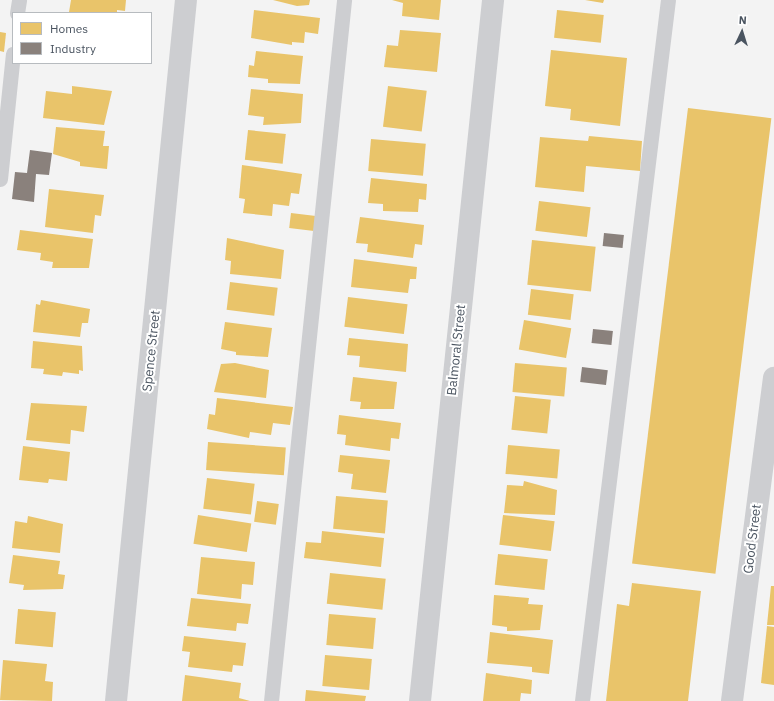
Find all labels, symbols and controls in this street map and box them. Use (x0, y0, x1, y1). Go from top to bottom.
legend (12, 12, 152, 64)
north arrow (722, 12, 762, 52)
text: N (738, 13, 747, 27)
text: Homes (50, 21, 88, 36)
text: Industry (50, 41, 96, 56)
street label: Balmoral Street (444, 304, 470, 396)
street label: Spence Street (140, 309, 164, 393)
street label: Good Street (741, 503, 765, 575)

